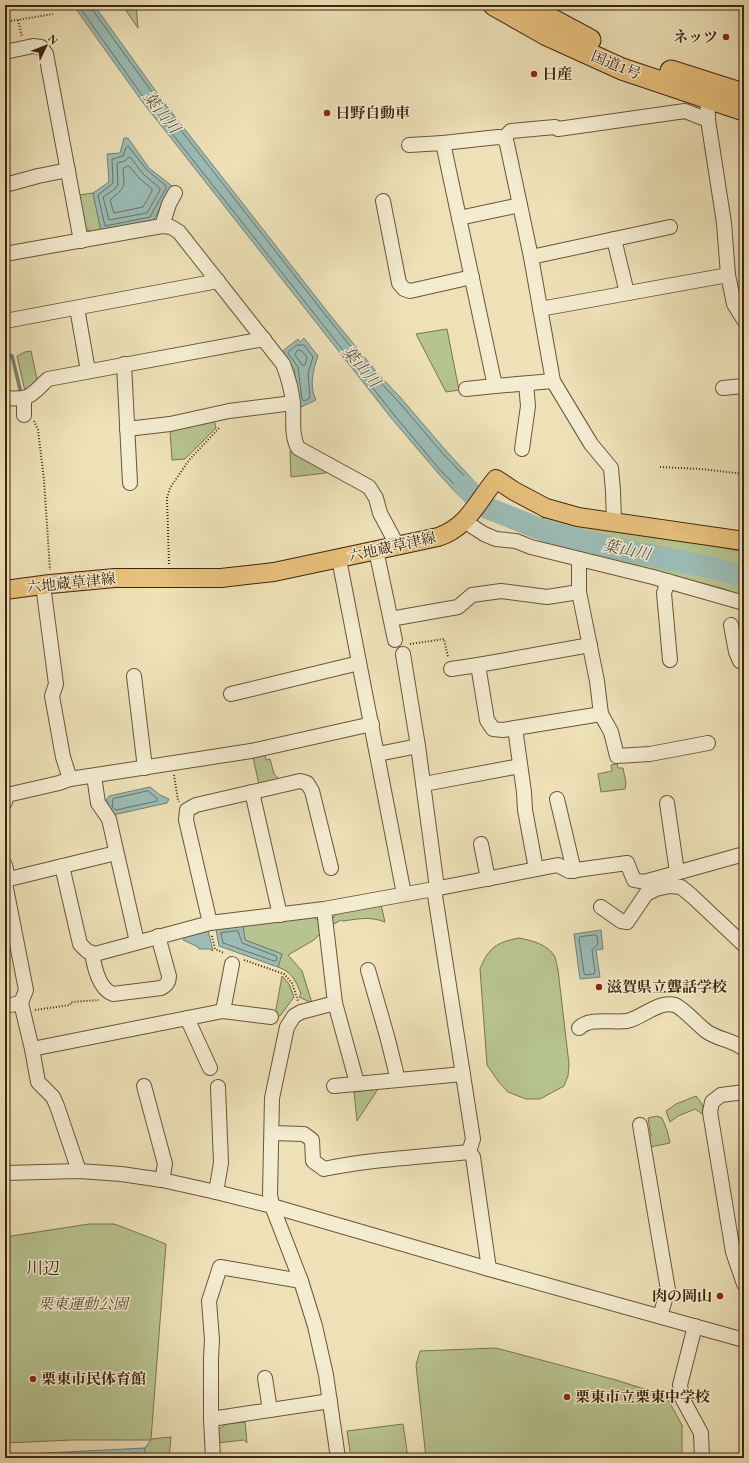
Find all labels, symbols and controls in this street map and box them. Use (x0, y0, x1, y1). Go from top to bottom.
north arrow (26, 26, 66, 66)
place label: ネッツ (673, 27, 718, 46)
text: N (45, 31, 62, 47)
marker: ネッツ (721, 32, 731, 42)
street label: 国道1号 (588, 46, 644, 83)
place label: 日産 (542, 64, 572, 83)
marker: 日産 (529, 69, 539, 79)
water label: 葉山川 (139, 87, 186, 139)
place label: 日野自動車 (335, 103, 410, 122)
marker: 日野自動車 (322, 108, 332, 118)
water label: 葉山川 (338, 341, 386, 393)
street label: 六地蔵草津線 (346, 527, 438, 566)
water label: 葉山川 (601, 534, 655, 565)
street label: 六地蔵草津線 (25, 568, 117, 597)
place label: 滋賀県立聾話学校 (607, 977, 727, 996)
marker: 滋賀県立聾話学校 (594, 982, 604, 992)
district label: 川辺 (26, 1257, 60, 1279)
place label: 肉の岡山 (652, 1286, 712, 1305)
marker: 肉の岡山 (715, 1291, 725, 1301)
park label: 栗東運動公園 (38, 1294, 131, 1313)
place label: 栗東市民体育館 (41, 1369, 146, 1388)
marker: 栗東市民体育館 (28, 1374, 38, 1384)
place label: 栗東市立栗東中学校 (575, 1387, 710, 1406)
marker: 栗東市立栗東中学校 (562, 1392, 572, 1402)

